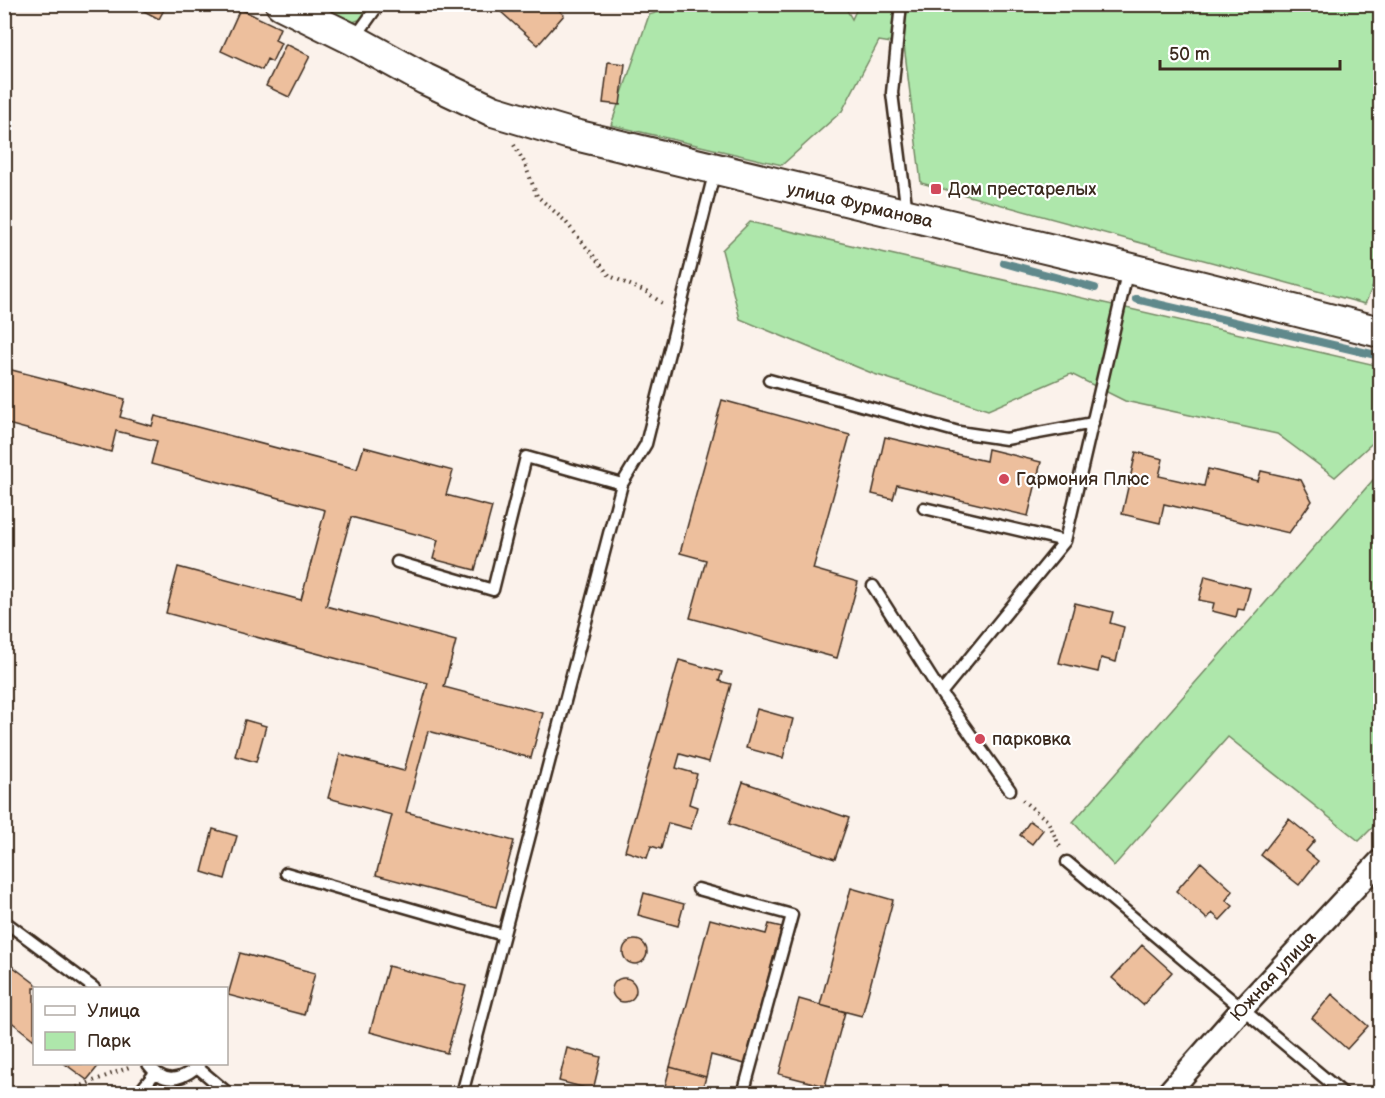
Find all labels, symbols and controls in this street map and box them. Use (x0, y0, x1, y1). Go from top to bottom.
scale bar (1160, 33, 1340, 71)
text: 50 m (1169, 44, 1210, 65)
street label: улица Фурманова (785, 178, 935, 233)
place label: Дом престарелых (948, 179, 1096, 200)
marker: Дом престарелых (929, 182, 943, 196)
place label: Гармония Плюс (1016, 469, 1149, 490)
marker: Гармония Плюс (997, 472, 1011, 486)
place label: парковка (992, 729, 1072, 750)
marker: парковка (973, 732, 987, 746)
street label: Южная улица (1226, 927, 1321, 1026)
legend (33, 987, 228, 1065)
text: Улица (87, 1001, 141, 1022)
text: Парк (87, 1031, 131, 1052)

